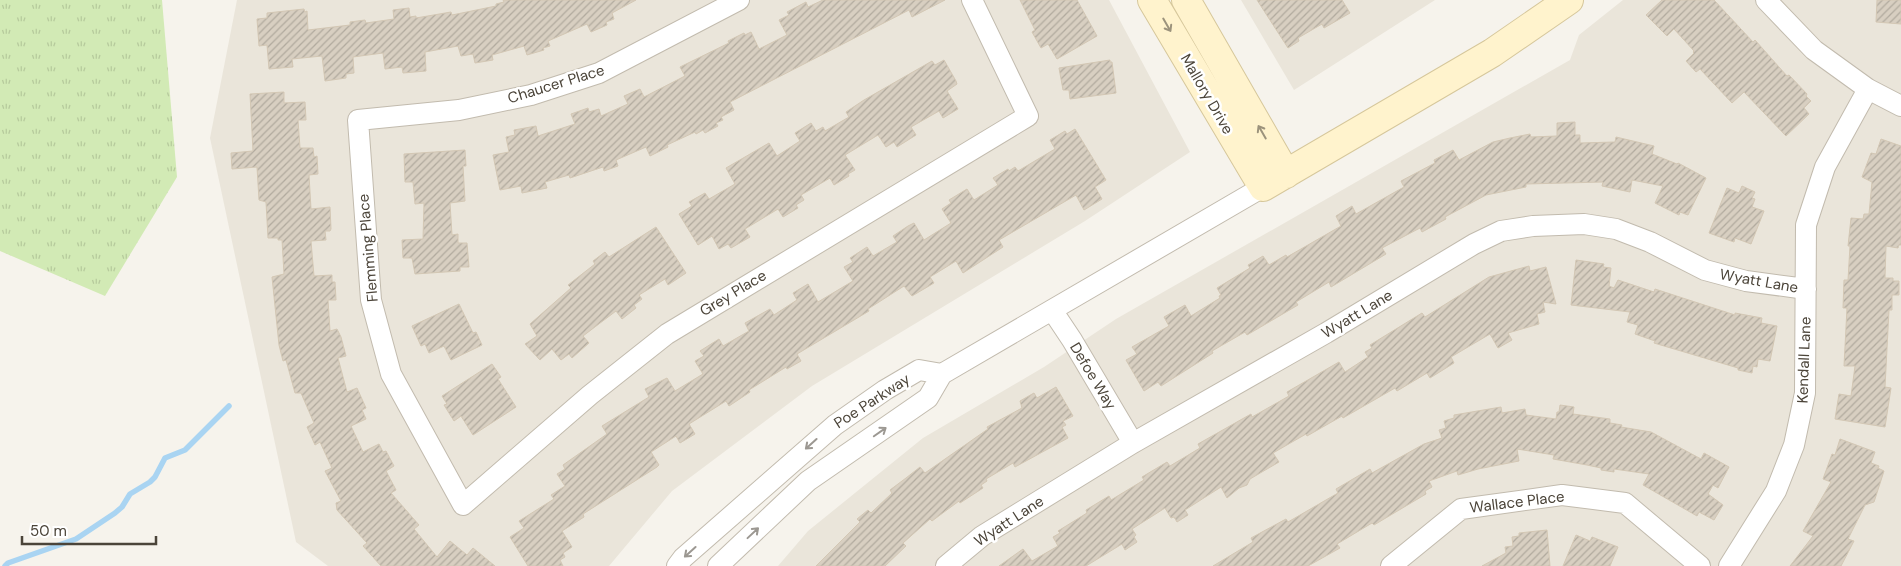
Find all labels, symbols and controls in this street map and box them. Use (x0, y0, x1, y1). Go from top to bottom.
one-way arrow (1163, 18, 1173, 32)
street label: Mallory Drive (1176, 50, 1238, 138)
street label: Chaucer Place (505, 60, 607, 108)
one-way arrow (1256, 125, 1266, 139)
street label: Flemming Place (353, 193, 383, 303)
street label: Wyatt Lane (1718, 264, 1800, 298)
street label: Grey Place (696, 265, 770, 321)
street label: Wyatt Lane (1318, 285, 1396, 343)
street label: Kendall Lane (1792, 316, 1816, 404)
street label: Defoe Way (1065, 339, 1121, 414)
street label: Poe Parkway (830, 369, 914, 433)
one-way arrow (873, 427, 887, 437)
one-way arrow (805, 438, 818, 450)
street label: Wallace Place (1469, 486, 1565, 518)
street label: Wyatt Lane (970, 491, 1048, 551)
scale bar (22, 514, 156, 546)
text: 50 m (30, 521, 67, 541)
one-way arrow (747, 527, 760, 539)
one-way arrow (683, 546, 696, 558)

